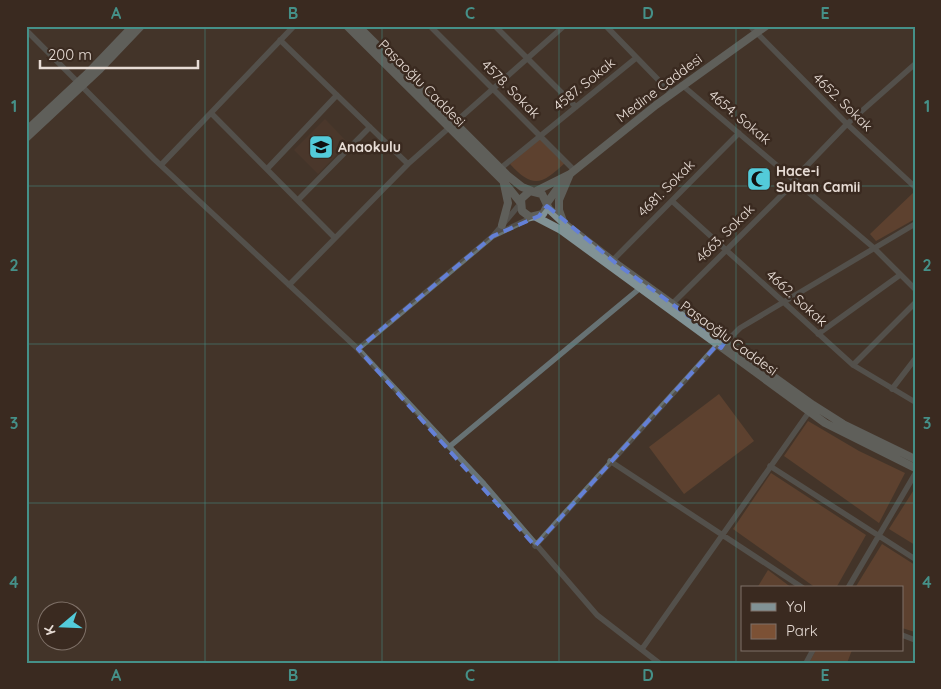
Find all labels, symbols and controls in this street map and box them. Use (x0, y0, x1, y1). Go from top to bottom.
text: A (111, 3, 122, 23)
text: B (288, 3, 298, 23)
text: C (465, 3, 475, 23)
text: D (642, 3, 654, 23)
text: E (820, 3, 830, 23)
street label: Paşaoğlu Caddesi (375, 36, 469, 130)
scale bar (40, 38, 198, 70)
text: 200 m (48, 45, 92, 64)
street label: Medine Caddesi (613, 50, 705, 126)
street label: 4587. Sokak (549, 54, 619, 114)
street label: 4578. Sokak (478, 56, 544, 122)
street label: 4652. Sokak (809, 69, 877, 135)
street label: 4654. Sokak (705, 86, 775, 148)
text: 1 (11, 96, 17, 116)
text: 1 (924, 96, 930, 116)
school or university icon: Anaokulu (308, 134, 334, 160)
place label: Anaokulu (338, 138, 401, 156)
street label: 4681. Sokak (634, 156, 698, 220)
place label: Hace-i Sultan Camii (776, 162, 860, 196)
mosque icon: Hace-i Sultan Camii (746, 166, 772, 192)
street label: 4663. Sokak (692, 200, 758, 266)
text: 2 (9, 255, 19, 275)
text: 2 (922, 255, 932, 275)
street label: 4662. Sokak (763, 266, 831, 330)
street label: Paşaoğlu Caddesi (677, 297, 781, 379)
text: 3 (10, 413, 18, 433)
text: 3 (923, 413, 931, 433)
text: 4 (9, 572, 19, 592)
text: 4 (922, 572, 932, 592)
legend (741, 586, 904, 652)
text: Yol (786, 597, 806, 616)
north arrow (38, 602, 88, 652)
text: Park (786, 621, 818, 640)
text: K (40, 623, 60, 637)
text: A (111, 665, 122, 685)
text: B (288, 665, 298, 685)
text: C (465, 665, 475, 685)
text: D (642, 665, 654, 685)
text: E (820, 665, 830, 685)

